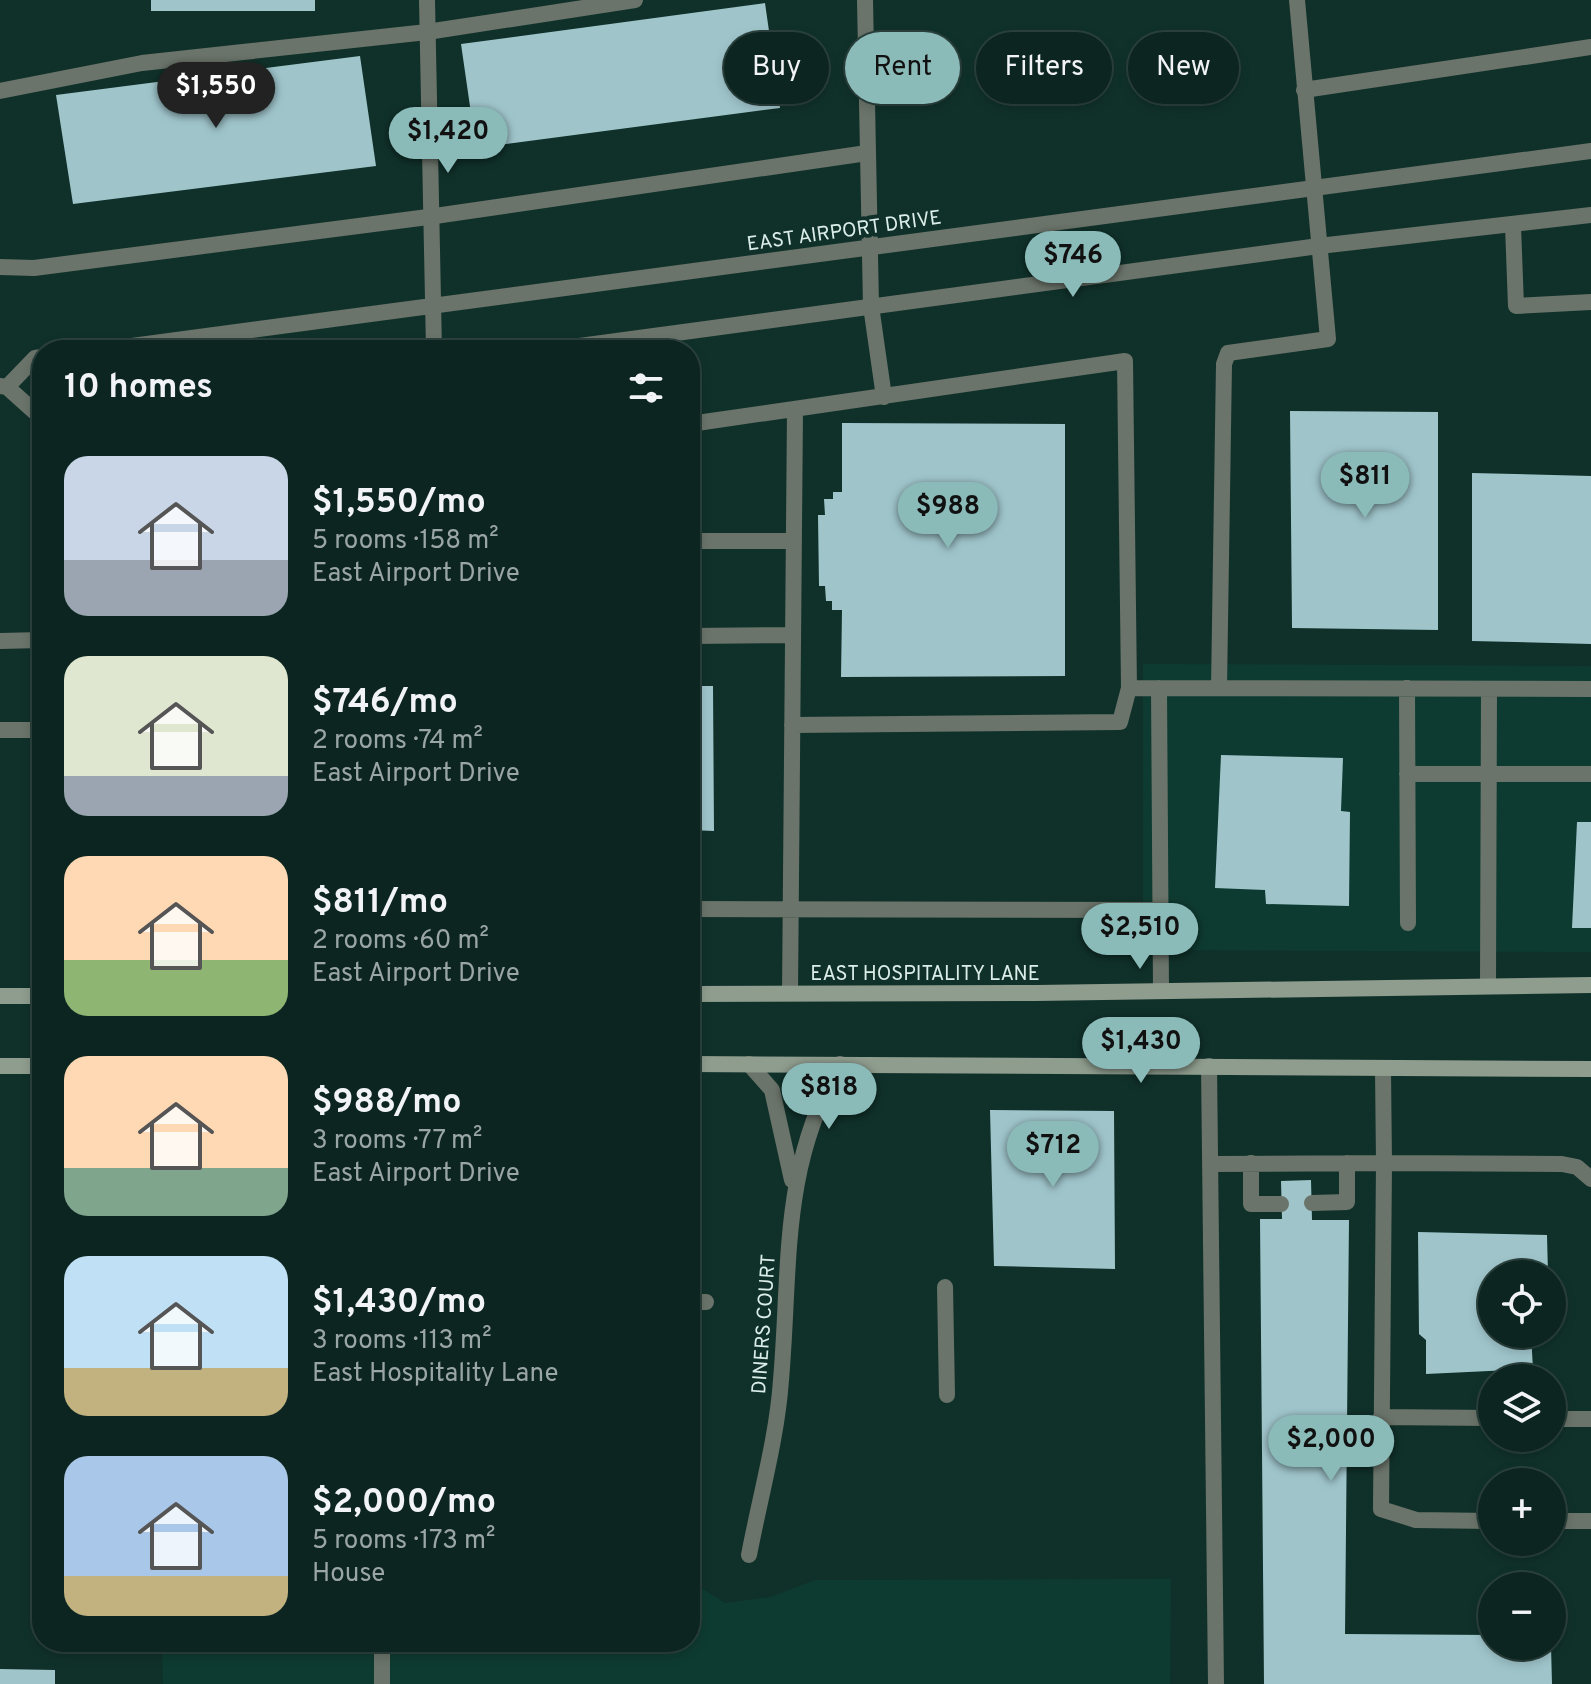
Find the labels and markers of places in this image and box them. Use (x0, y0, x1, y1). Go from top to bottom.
pin: $1,550 (151, 62, 281, 130)
pin: $1,420 (383, 107, 513, 175)
pin: $746 (1026, 231, 1120, 299)
pin: $811 (1318, 452, 1412, 520)
pin: $988 (901, 482, 995, 550)
pin: $2,510 (1075, 903, 1205, 971)
pin: $1,430 (1076, 1017, 1206, 1085)
pin: $818 (782, 1063, 876, 1131)
pin: $712 (1006, 1121, 1100, 1189)
pin: $2,000 (1266, 1415, 1396, 1483)

